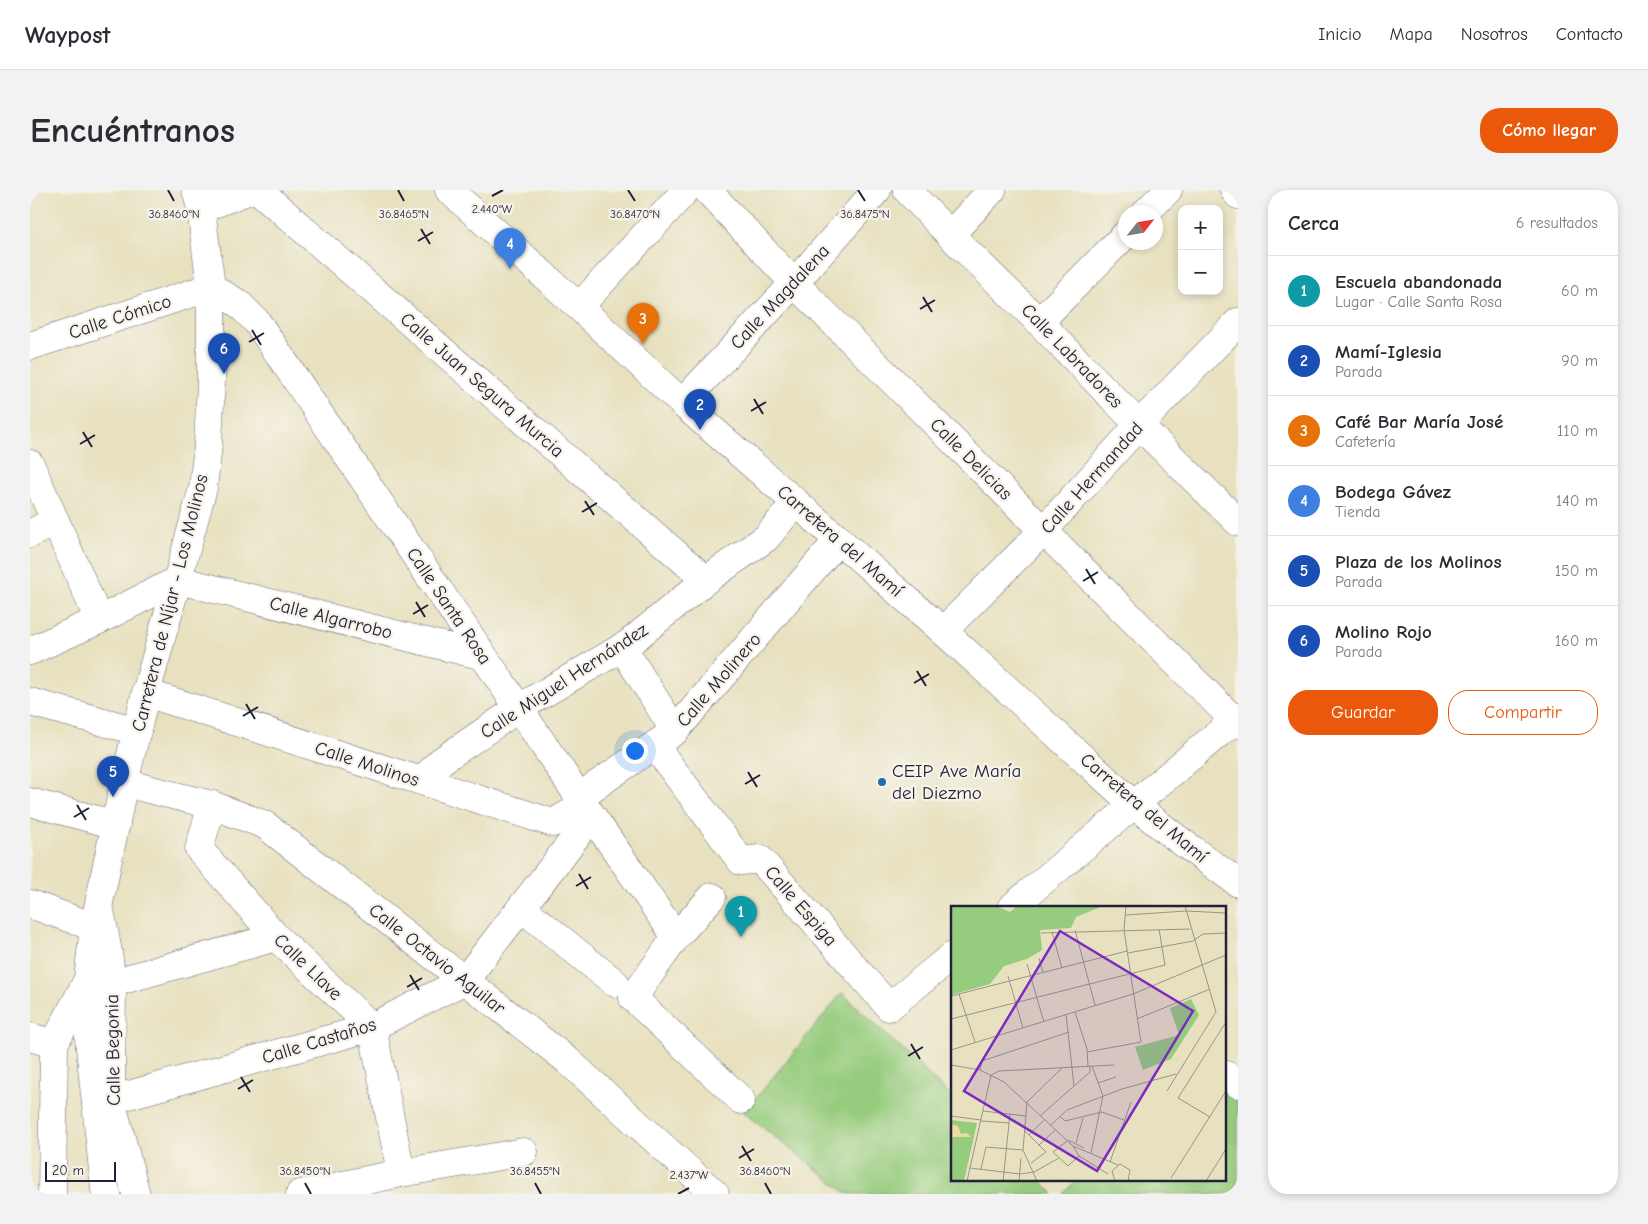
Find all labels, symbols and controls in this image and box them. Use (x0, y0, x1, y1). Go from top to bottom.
text: Waypost (25, 21, 110, 49)
text: Inicio (1318, 24, 1362, 45)
text: Mapa (1390, 24, 1433, 45)
text: Nosotros (1461, 24, 1528, 45)
text: Contacto (1556, 24, 1623, 45)
button: Cómo llegar (1480, 108, 1618, 153)
text: Encuéntranos (30, 110, 235, 151)
text: 2.440°W (472, 202, 513, 216)
north arrow (1118, 205, 1163, 250)
map controls (1178, 205, 1223, 295)
button: + (1178, 205, 1223, 250)
text: 36.8460°N (148, 207, 200, 221)
text: 36.8465°N (379, 207, 429, 221)
text: 36.8470°N (610, 207, 660, 221)
text: 36.8475°N (840, 207, 890, 221)
text: Cerca (1288, 211, 1339, 235)
text: 6 resultados (1516, 214, 1598, 232)
pin: 4 (494, 228, 526, 269)
street label: Calle Magdalena (726, 240, 834, 354)
button: − (1178, 250, 1223, 295)
text: Escuela abandonada (1335, 271, 1502, 293)
text: 1 (1301, 282, 1307, 300)
text: 60 m (1561, 282, 1598, 300)
street label: Calle Cómico (66, 290, 174, 344)
text: Lugar · Calle Santa Rosa (1335, 293, 1502, 311)
street label: Calle Labradores (1017, 299, 1127, 413)
pin: 3 (627, 303, 659, 344)
street label: Calle Juan Segura Murcia (396, 308, 568, 462)
pin: 6 (208, 333, 240, 374)
text: Mamí-Iglesia (1335, 341, 1442, 363)
text: 2 (1300, 352, 1308, 370)
text: 90 m (1561, 352, 1598, 370)
text: Parada (1335, 363, 1383, 381)
pin: 2 (684, 389, 716, 430)
text: Café Bar María José (1335, 411, 1503, 433)
street label: Calle Delicias (925, 413, 1017, 505)
street label: Calle Hermandad (1036, 418, 1148, 538)
text: 3 (1300, 422, 1308, 440)
text: 110 m (1557, 422, 1598, 440)
text: Cafetería (1335, 433, 1396, 451)
street label: Carretera de Níjar - Los Molinos (127, 472, 213, 734)
street label: Carretera del Mamí (773, 480, 908, 602)
text: Bodega Gávez (1335, 481, 1451, 503)
text: 4 (1300, 492, 1308, 510)
text: 140 m (1556, 492, 1598, 510)
text: Tienda (1335, 503, 1381, 521)
street label: Calle Santa Rosa (402, 543, 496, 669)
text: Plaza de los Molinos (1335, 551, 1501, 573)
text: 5 (1300, 562, 1308, 580)
text: 150 m (1555, 562, 1598, 580)
text: Parada (1335, 573, 1383, 591)
street label: Calle Algarrobo (267, 592, 395, 644)
street label: Calle Miguel Hernández (476, 619, 652, 743)
text: Molino Rojo (1335, 621, 1432, 643)
street label: Calle Molinero (672, 628, 766, 732)
text: 6 (1300, 632, 1308, 650)
text: 160 m (1555, 632, 1598, 650)
text: Parada (1335, 643, 1383, 661)
button: Guardar (1288, 690, 1438, 735)
button: Compartir (1448, 690, 1598, 735)
street label: Calle Molinos (312, 737, 422, 791)
your location (622, 738, 648, 764)
street label: Carretera del Mamí (1076, 748, 1213, 868)
pin: 5 (97, 756, 129, 797)
place label: CEIP Ave María del Diezmo (892, 760, 1021, 804)
marker: CEIP Ave María del Diezmo (876, 776, 888, 788)
street label: Calle Espiga (760, 861, 842, 951)
pin: 1 (725, 896, 757, 937)
street label: Calle Octavio Aguilar (364, 899, 510, 1019)
inset map (951, 906, 1226, 1182)
street label: Calle Llave (269, 929, 347, 1005)
street label: Calle Begonia (101, 994, 125, 1106)
street label: Calle Castaños (259, 1013, 379, 1069)
scale bar (45, 1159, 116, 1182)
text: 20 m (52, 1162, 84, 1179)
text: 36.8450°N (279, 1164, 331, 1178)
text: 36.8455°N (510, 1164, 560, 1178)
text: 36.8460°N (739, 1164, 791, 1178)
text: 2.437°W (669, 1168, 709, 1182)

